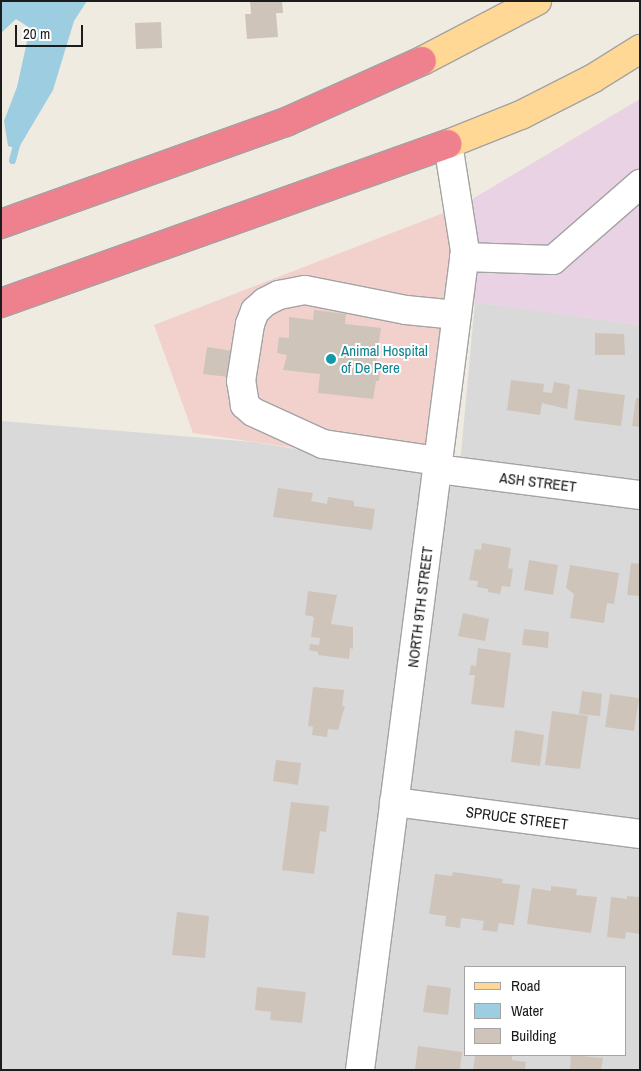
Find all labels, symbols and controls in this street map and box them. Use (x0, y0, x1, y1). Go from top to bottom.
scale bar (18, 15, 85, 47)
text: 20 m (23, 23, 50, 44)
place label: Animal Hospital of De Pere (341, 341, 428, 376)
marker: Animal Hospital of De Pere (325, 353, 337, 365)
street label: ASH STREET (499, 468, 577, 496)
street label: NORTH 9TH STREET (404, 545, 436, 669)
street label: SPRUCE STREET (465, 803, 569, 833)
legend (463, 966, 626, 1056)
text: Road (511, 975, 540, 996)
text: Water (511, 1000, 543, 1021)
text: Building (511, 1025, 556, 1046)

